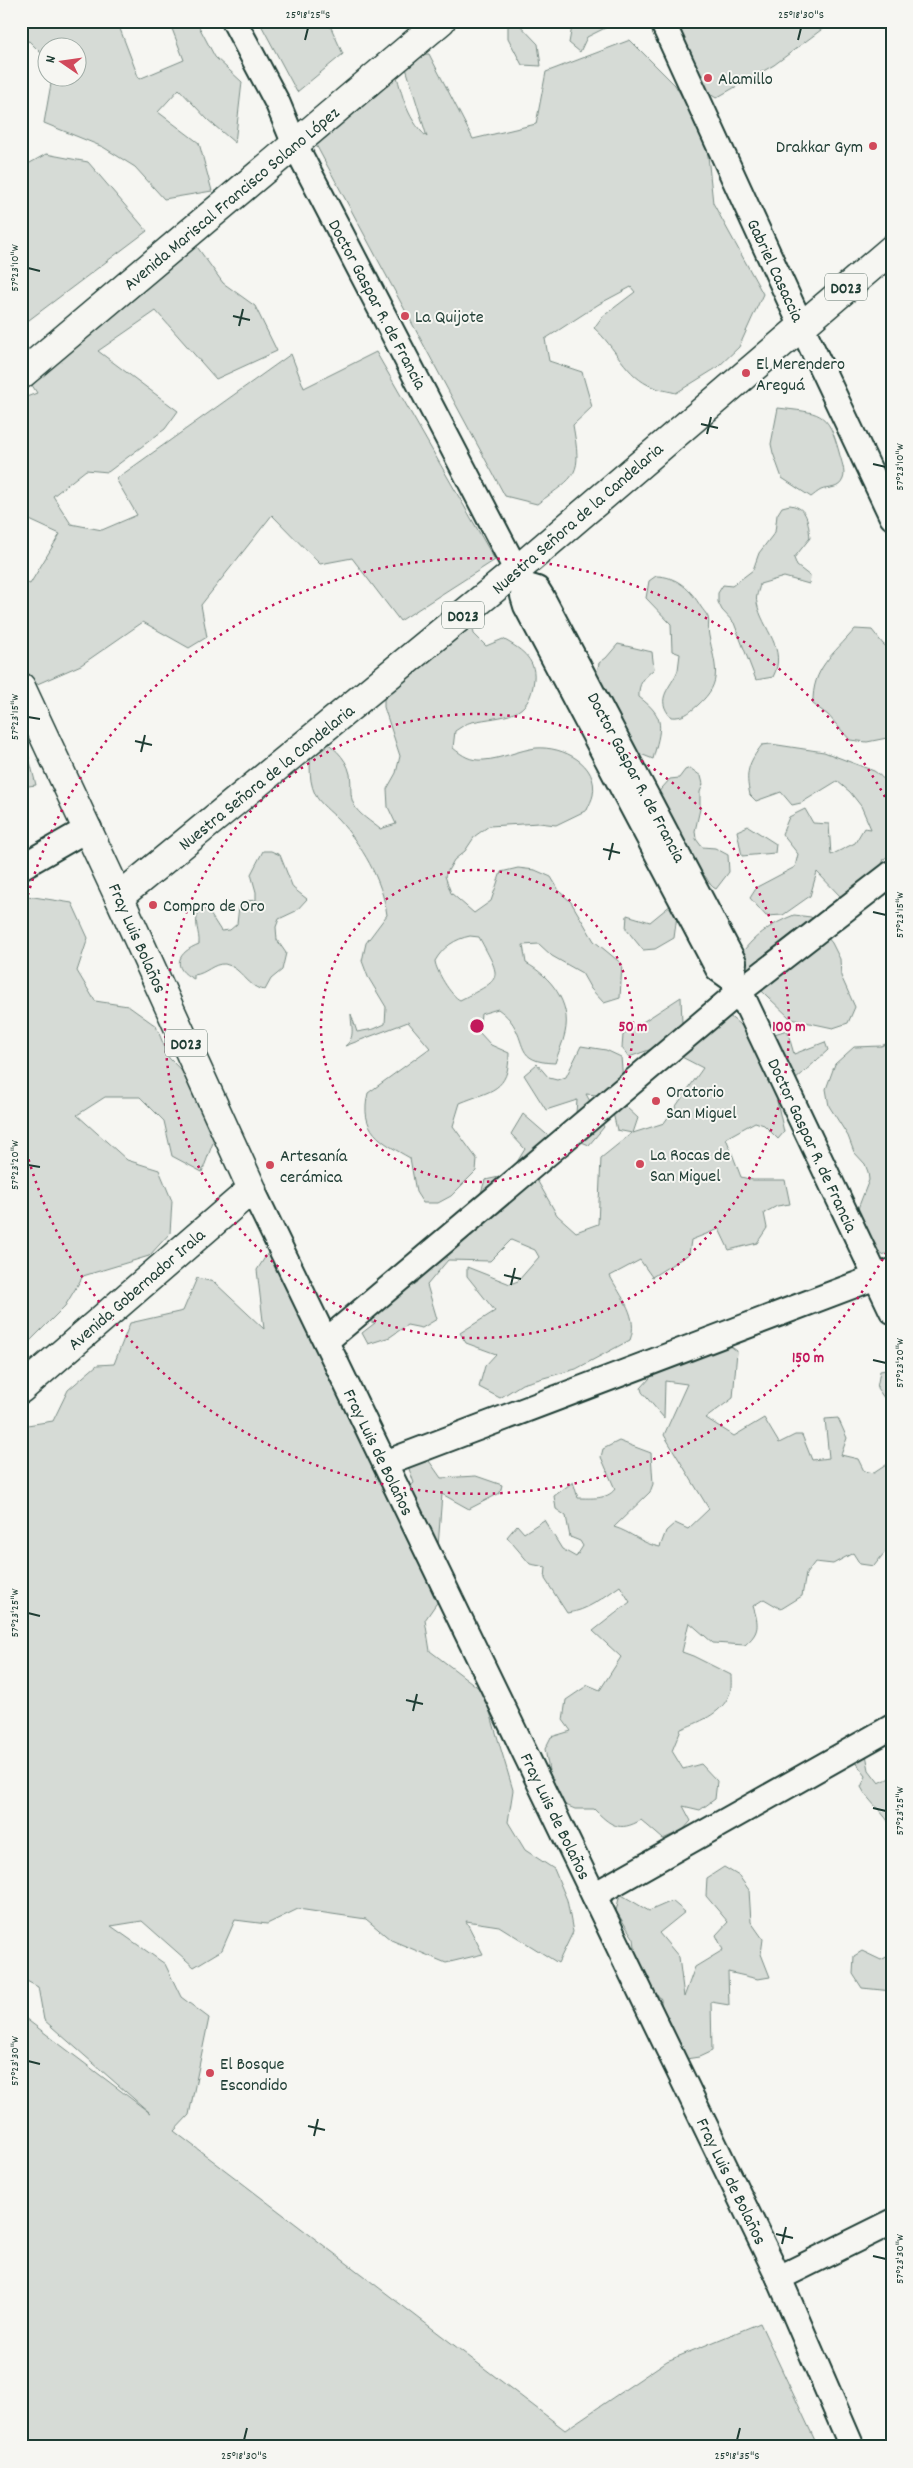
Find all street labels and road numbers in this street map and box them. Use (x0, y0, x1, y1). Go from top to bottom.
street label: Avenida Mariscal Francisco Solano López (119, 102, 346, 298)
street label: Gabriel Casaccia (739, 215, 809, 327)
street label: Doctor Gaspar R. de Francia (320, 216, 432, 395)
road number: D023 (825, 274, 867, 300)
street label: Nuestra Señora de la Candelaria (487, 438, 670, 601)
road number: D023 (442, 602, 484, 628)
street label: Doctor Gaspar R. de Francia (579, 689, 691, 868)
street label: Nuestra Señora de la Candelaria (174, 700, 361, 858)
street label: Fray Luis Bolaños (100, 880, 171, 998)
road number: D023 (165, 1030, 207, 1056)
street label: Doctor Gaspar R. de Francia (759, 1055, 862, 1238)
street label: Avenida Gobernador Irala (63, 1224, 212, 1358)
street label: Fray Luis de Bolaños (335, 1385, 418, 1521)
street label: Fray Luis de Bolaños (512, 1749, 595, 1885)
street label: Fray Luis de Bolaños (688, 2114, 771, 2250)

